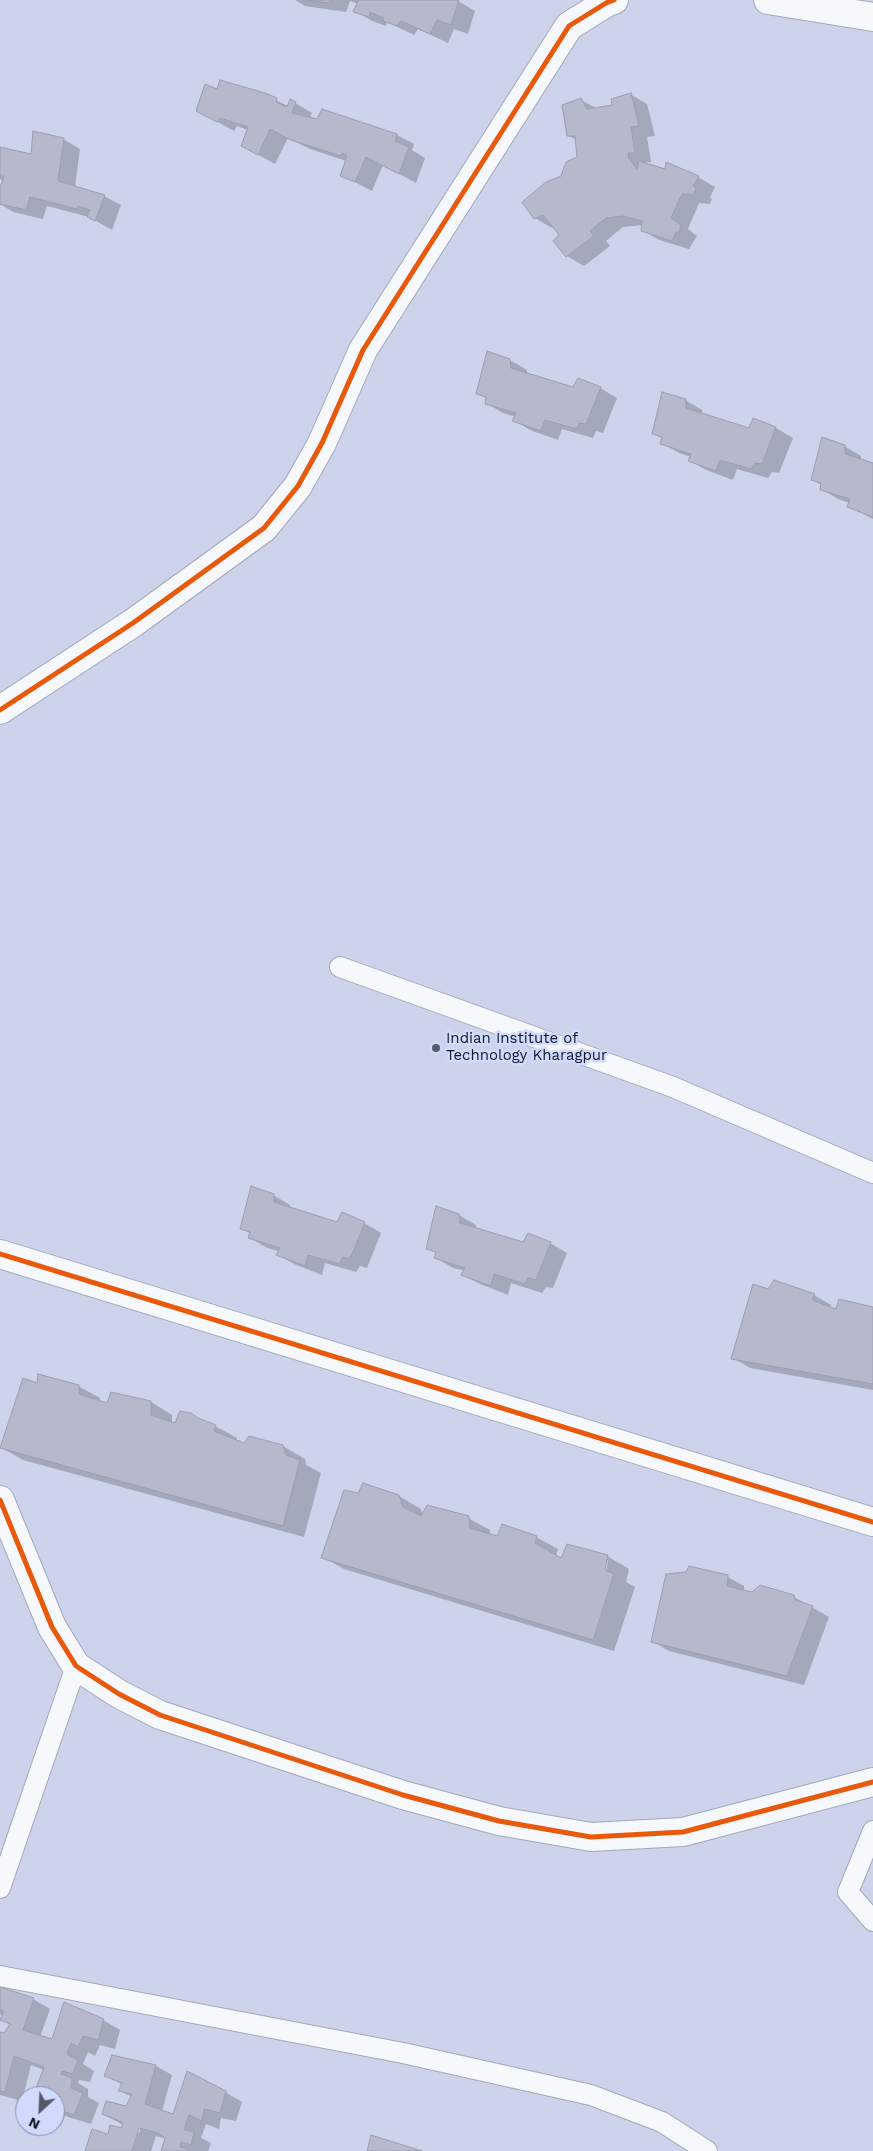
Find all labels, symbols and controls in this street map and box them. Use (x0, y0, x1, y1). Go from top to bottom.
place label: Indian Institute of Technology Kharagpur (446, 1030, 607, 1065)
marker: Indian Institute of Technology Kharagpur (430, 1042, 442, 1054)
north arrow (15, 2086, 65, 2136)
text: N (26, 2114, 42, 2133)

